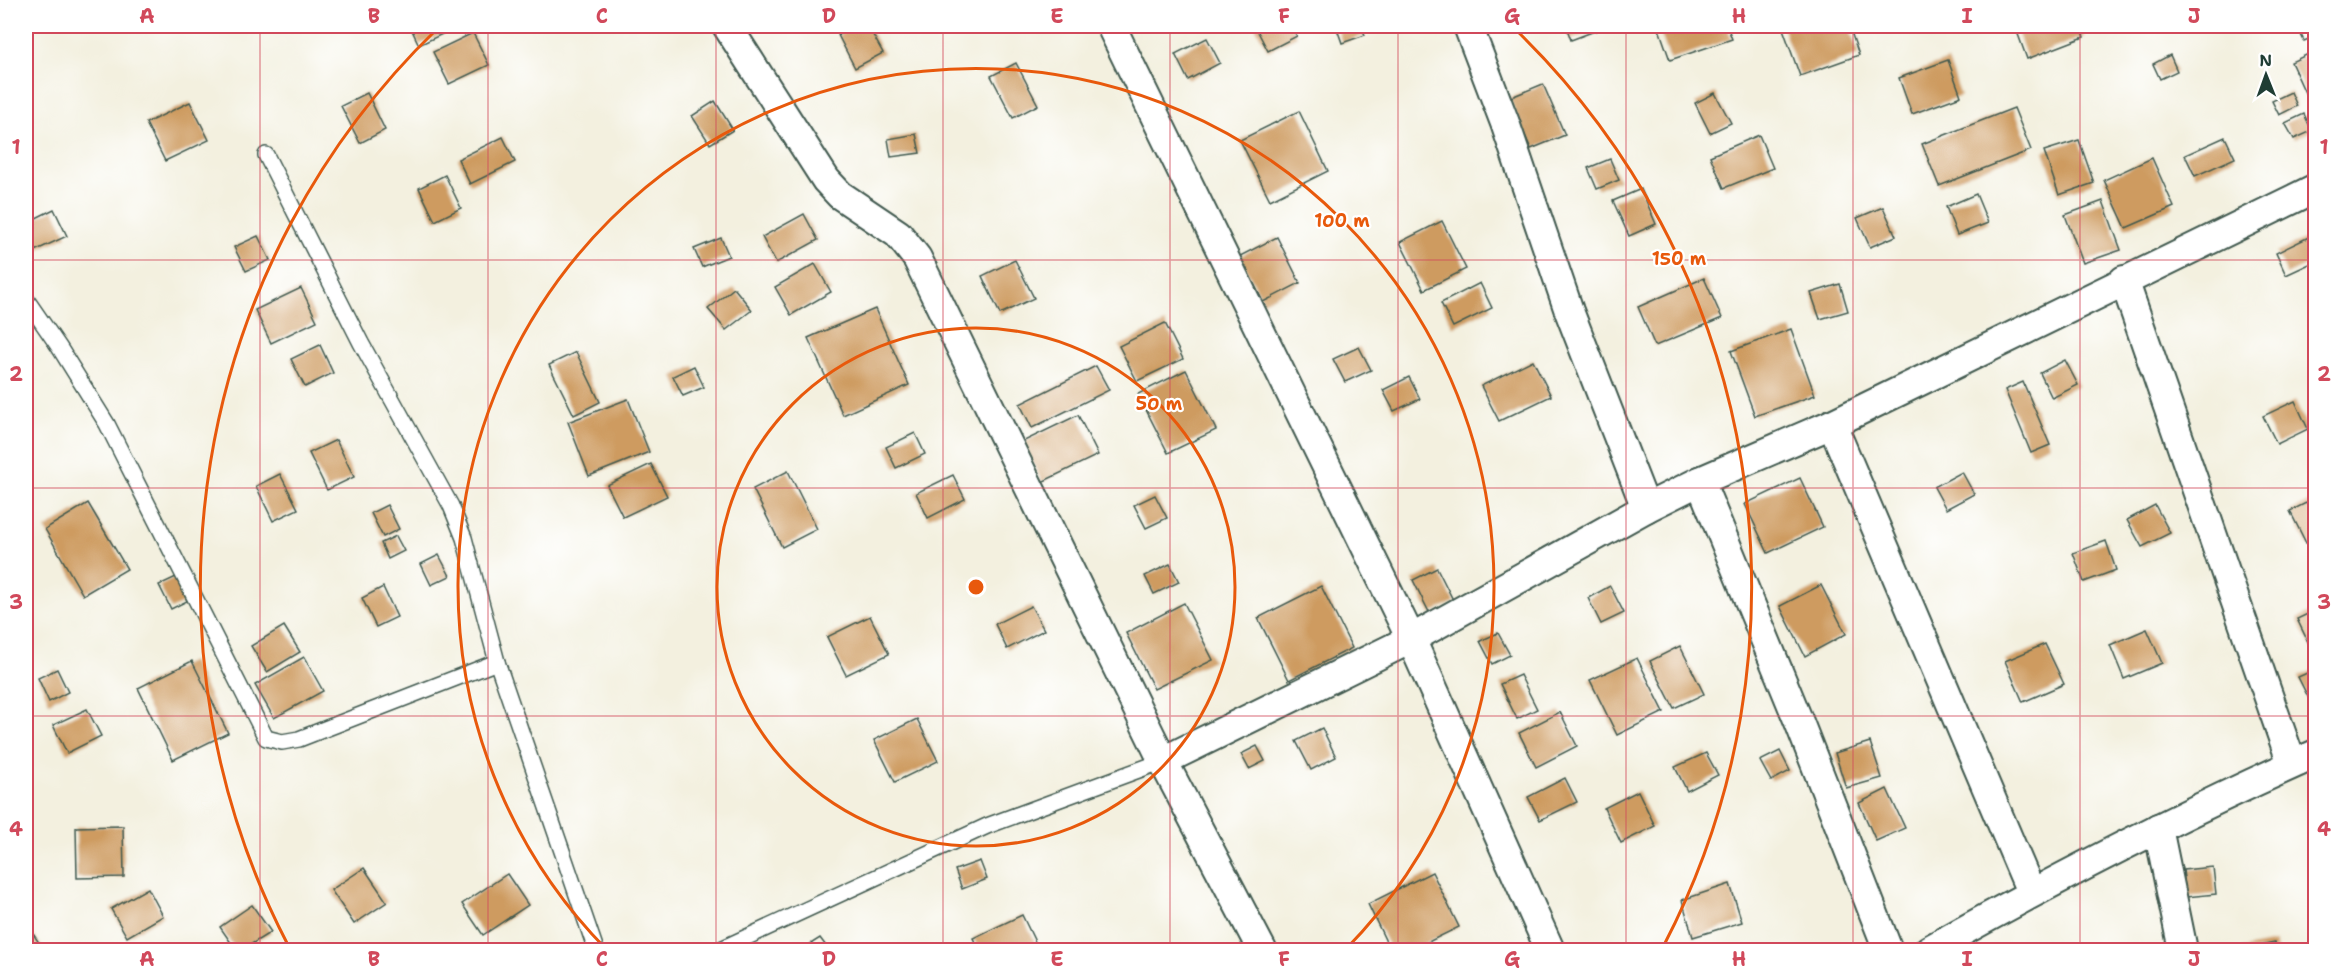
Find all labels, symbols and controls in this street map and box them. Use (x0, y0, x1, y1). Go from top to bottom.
text: A (139, 3, 155, 29)
text: B (368, 3, 380, 29)
text: C (596, 3, 608, 29)
text: D (822, 3, 836, 29)
text: E (1050, 3, 1064, 29)
text: F (1278, 3, 1290, 29)
text: G (1504, 3, 1520, 29)
text: H (1732, 3, 1746, 29)
text: I (1961, 3, 1973, 29)
text: J (2188, 3, 2201, 29)
north arrow (2236, 45, 2296, 105)
text: N (2259, 50, 2272, 71)
text: 1 (11, 134, 21, 160)
text: 1 (2319, 134, 2329, 160)
text: 100 m (1314, 209, 1370, 233)
text: 150 m (1652, 247, 1707, 271)
text: 2 (9, 361, 23, 387)
text: 2 (2317, 361, 2331, 387)
text: 50 m (1136, 392, 1183, 416)
centre of rings (966, 577, 986, 597)
text: 3 (9, 589, 23, 615)
text: 3 (2317, 589, 2331, 615)
text: 4 (9, 816, 23, 842)
text: 4 (2317, 816, 2331, 842)
text: A (139, 946, 155, 972)
text: B (368, 946, 380, 972)
text: C (596, 946, 608, 972)
text: D (822, 946, 836, 972)
text: E (1050, 946, 1064, 972)
text: F (1278, 946, 1290, 972)
text: G (1504, 946, 1520, 972)
text: H (1732, 946, 1746, 972)
text: I (1961, 946, 1973, 972)
text: J (2188, 946, 2201, 972)

